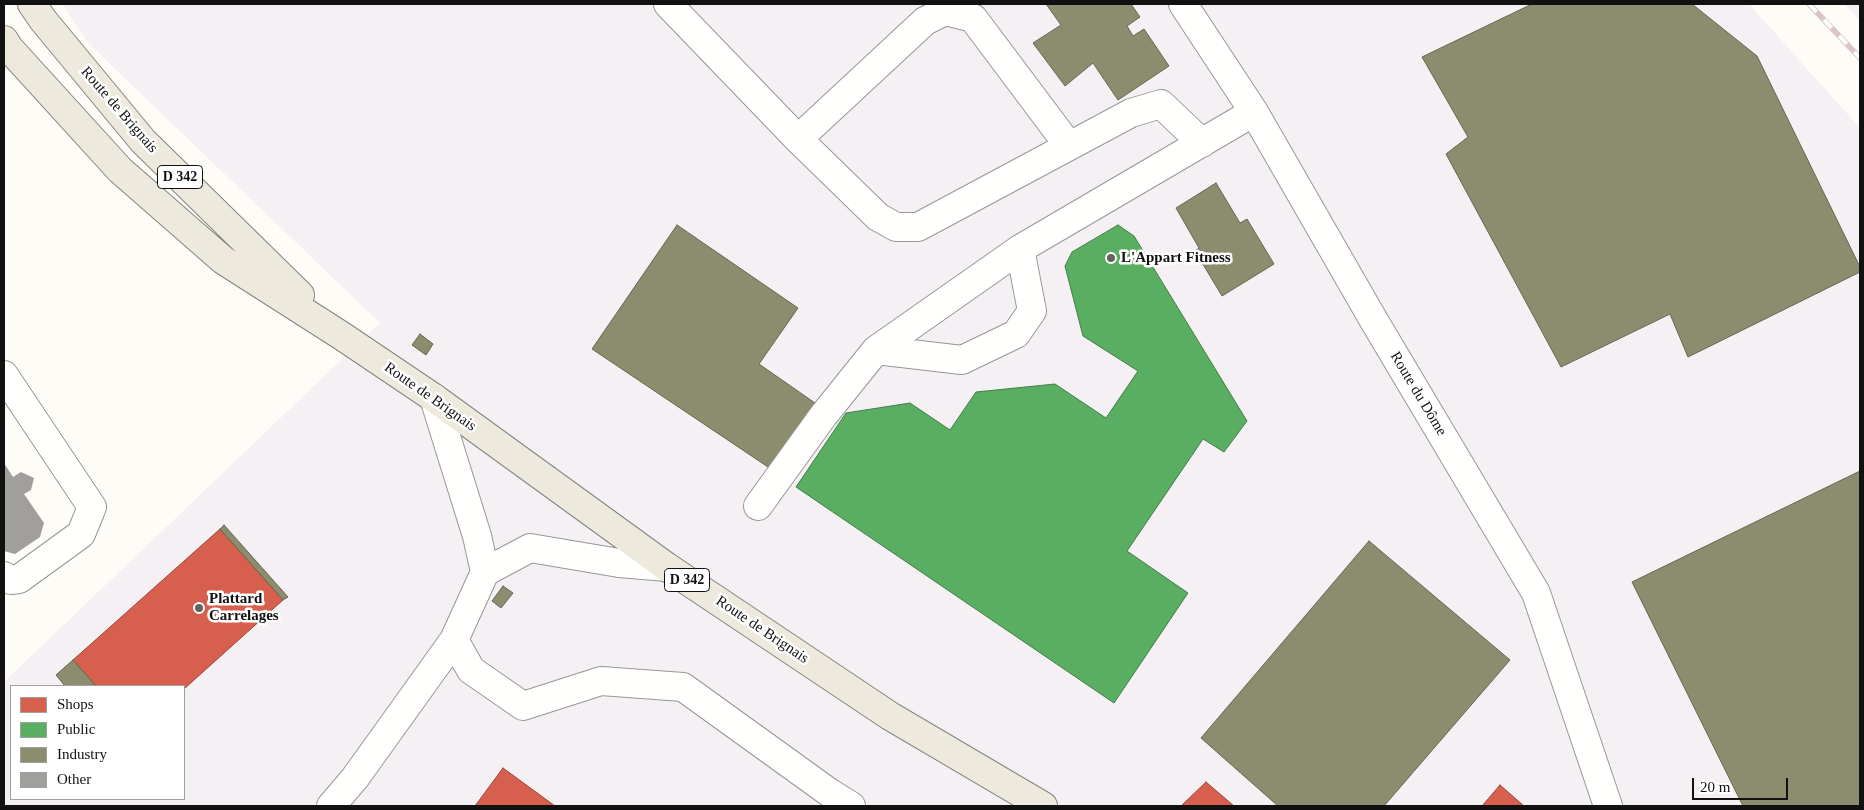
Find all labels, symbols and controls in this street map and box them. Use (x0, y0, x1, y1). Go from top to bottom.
street label: Route de Brignais (77, 63, 161, 157)
road number: D 342 (158, 166, 202, 188)
place label: L'Appart Fitness (1121, 249, 1231, 267)
marker: L'Appart Fitness (1105, 252, 1117, 264)
street label: Route du Dôme (1386, 349, 1450, 439)
street label: Route de Brignais (380, 359, 480, 435)
road number: D 342 (664, 568, 710, 592)
place label: Plattard Carrelages (209, 590, 279, 625)
street label: Route de Brignais (712, 592, 812, 668)
marker: Plattard Carrelages (193, 602, 205, 614)
legend (10, 685, 185, 800)
text: Shops (57, 696, 94, 712)
text: Public (57, 721, 95, 737)
text: Industry (57, 746, 107, 762)
scale bar (1694, 768, 1790, 800)
text: Other (57, 771, 91, 787)
text: 20 m (1700, 779, 1730, 795)

